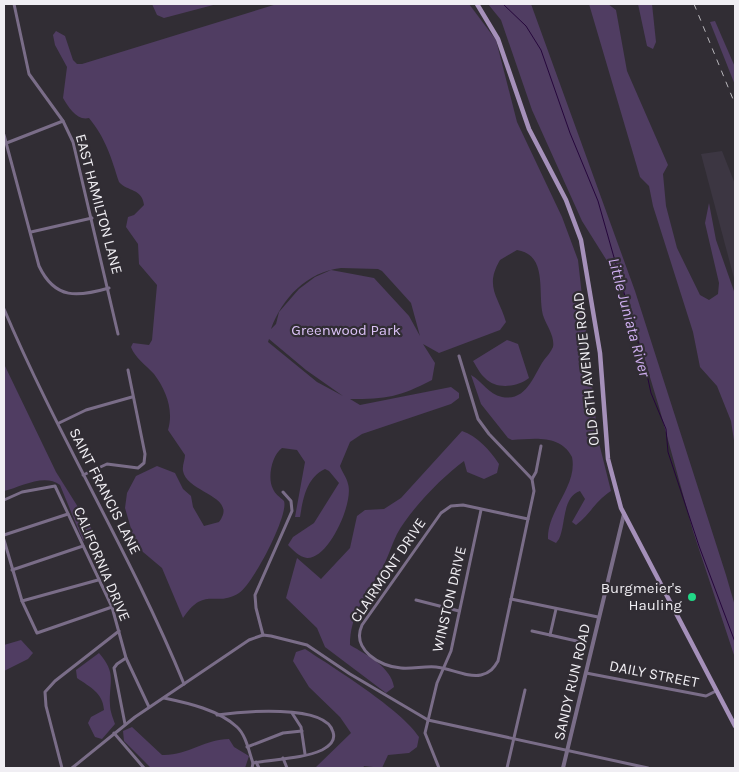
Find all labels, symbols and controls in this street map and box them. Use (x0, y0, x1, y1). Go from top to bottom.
street label: EAST HAMILTON LANE (72, 132, 126, 276)
water label: Little Juniata River (604, 256, 655, 379)
street label: OLD 6TH AVENUE ROAD (569, 291, 603, 447)
park label: Greenwood Park (291, 321, 401, 339)
street label: SAINT FRANCIS LANE (65, 425, 145, 557)
street label: CALIFORNIA DRIVE (70, 504, 134, 624)
street label: CLAIRMONT DRIVE (346, 514, 430, 626)
street label: WINSTON DRIVE (428, 544, 470, 654)
place label: Burgmeier's Hauling (601, 579, 683, 614)
marker: Burgmeier's Hauling (686, 591, 698, 603)
street label: SANDY RUN ROAD (550, 622, 594, 742)
street label: DAILY STREET (608, 657, 701, 692)

